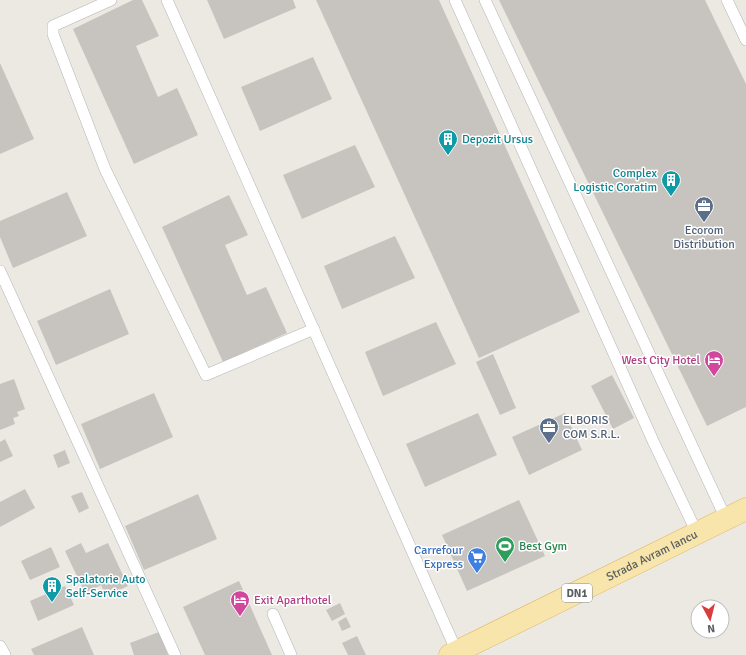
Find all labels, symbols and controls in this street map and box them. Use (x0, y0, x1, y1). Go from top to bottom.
building icon: Depozit Ursus (437, 128, 459, 156)
place label: Depozit Ursus (462, 132, 533, 147)
place label: Complex Logistic Coratim (573, 166, 657, 195)
building icon: Complex Logistic Coratim (660, 169, 682, 197)
office icon: Ecorom Distribution (693, 195, 715, 223)
place label: Ecorom Distribution (673, 223, 735, 252)
hotel icon: West City Hotel (703, 349, 725, 377)
place label: West City Hotel (621, 353, 700, 368)
place label: ELBORIS COM S.R.L. (563, 413, 620, 442)
office icon: ELBORIS COM S.R.L. (538, 416, 560, 444)
street label: Strada Avram Iancu (604, 527, 700, 585)
sports icon: Best Gym (494, 535, 516, 563)
place label: Best Gym (519, 539, 567, 554)
place label: Carrefour Express (414, 543, 464, 572)
supermarket icon: Carrefour Express (466, 546, 488, 574)
place label: Spalatorie Auto Self-Service (66, 572, 146, 601)
building icon: Spalatorie Auto Self-Service (41, 575, 63, 603)
road number: DN1 (562, 584, 592, 602)
hotel icon: Exit Aparthotel (229, 589, 251, 617)
place label: Exit Aparthotel (254, 593, 332, 608)
north arrow (690, 599, 730, 639)
text: N (707, 622, 716, 635)

